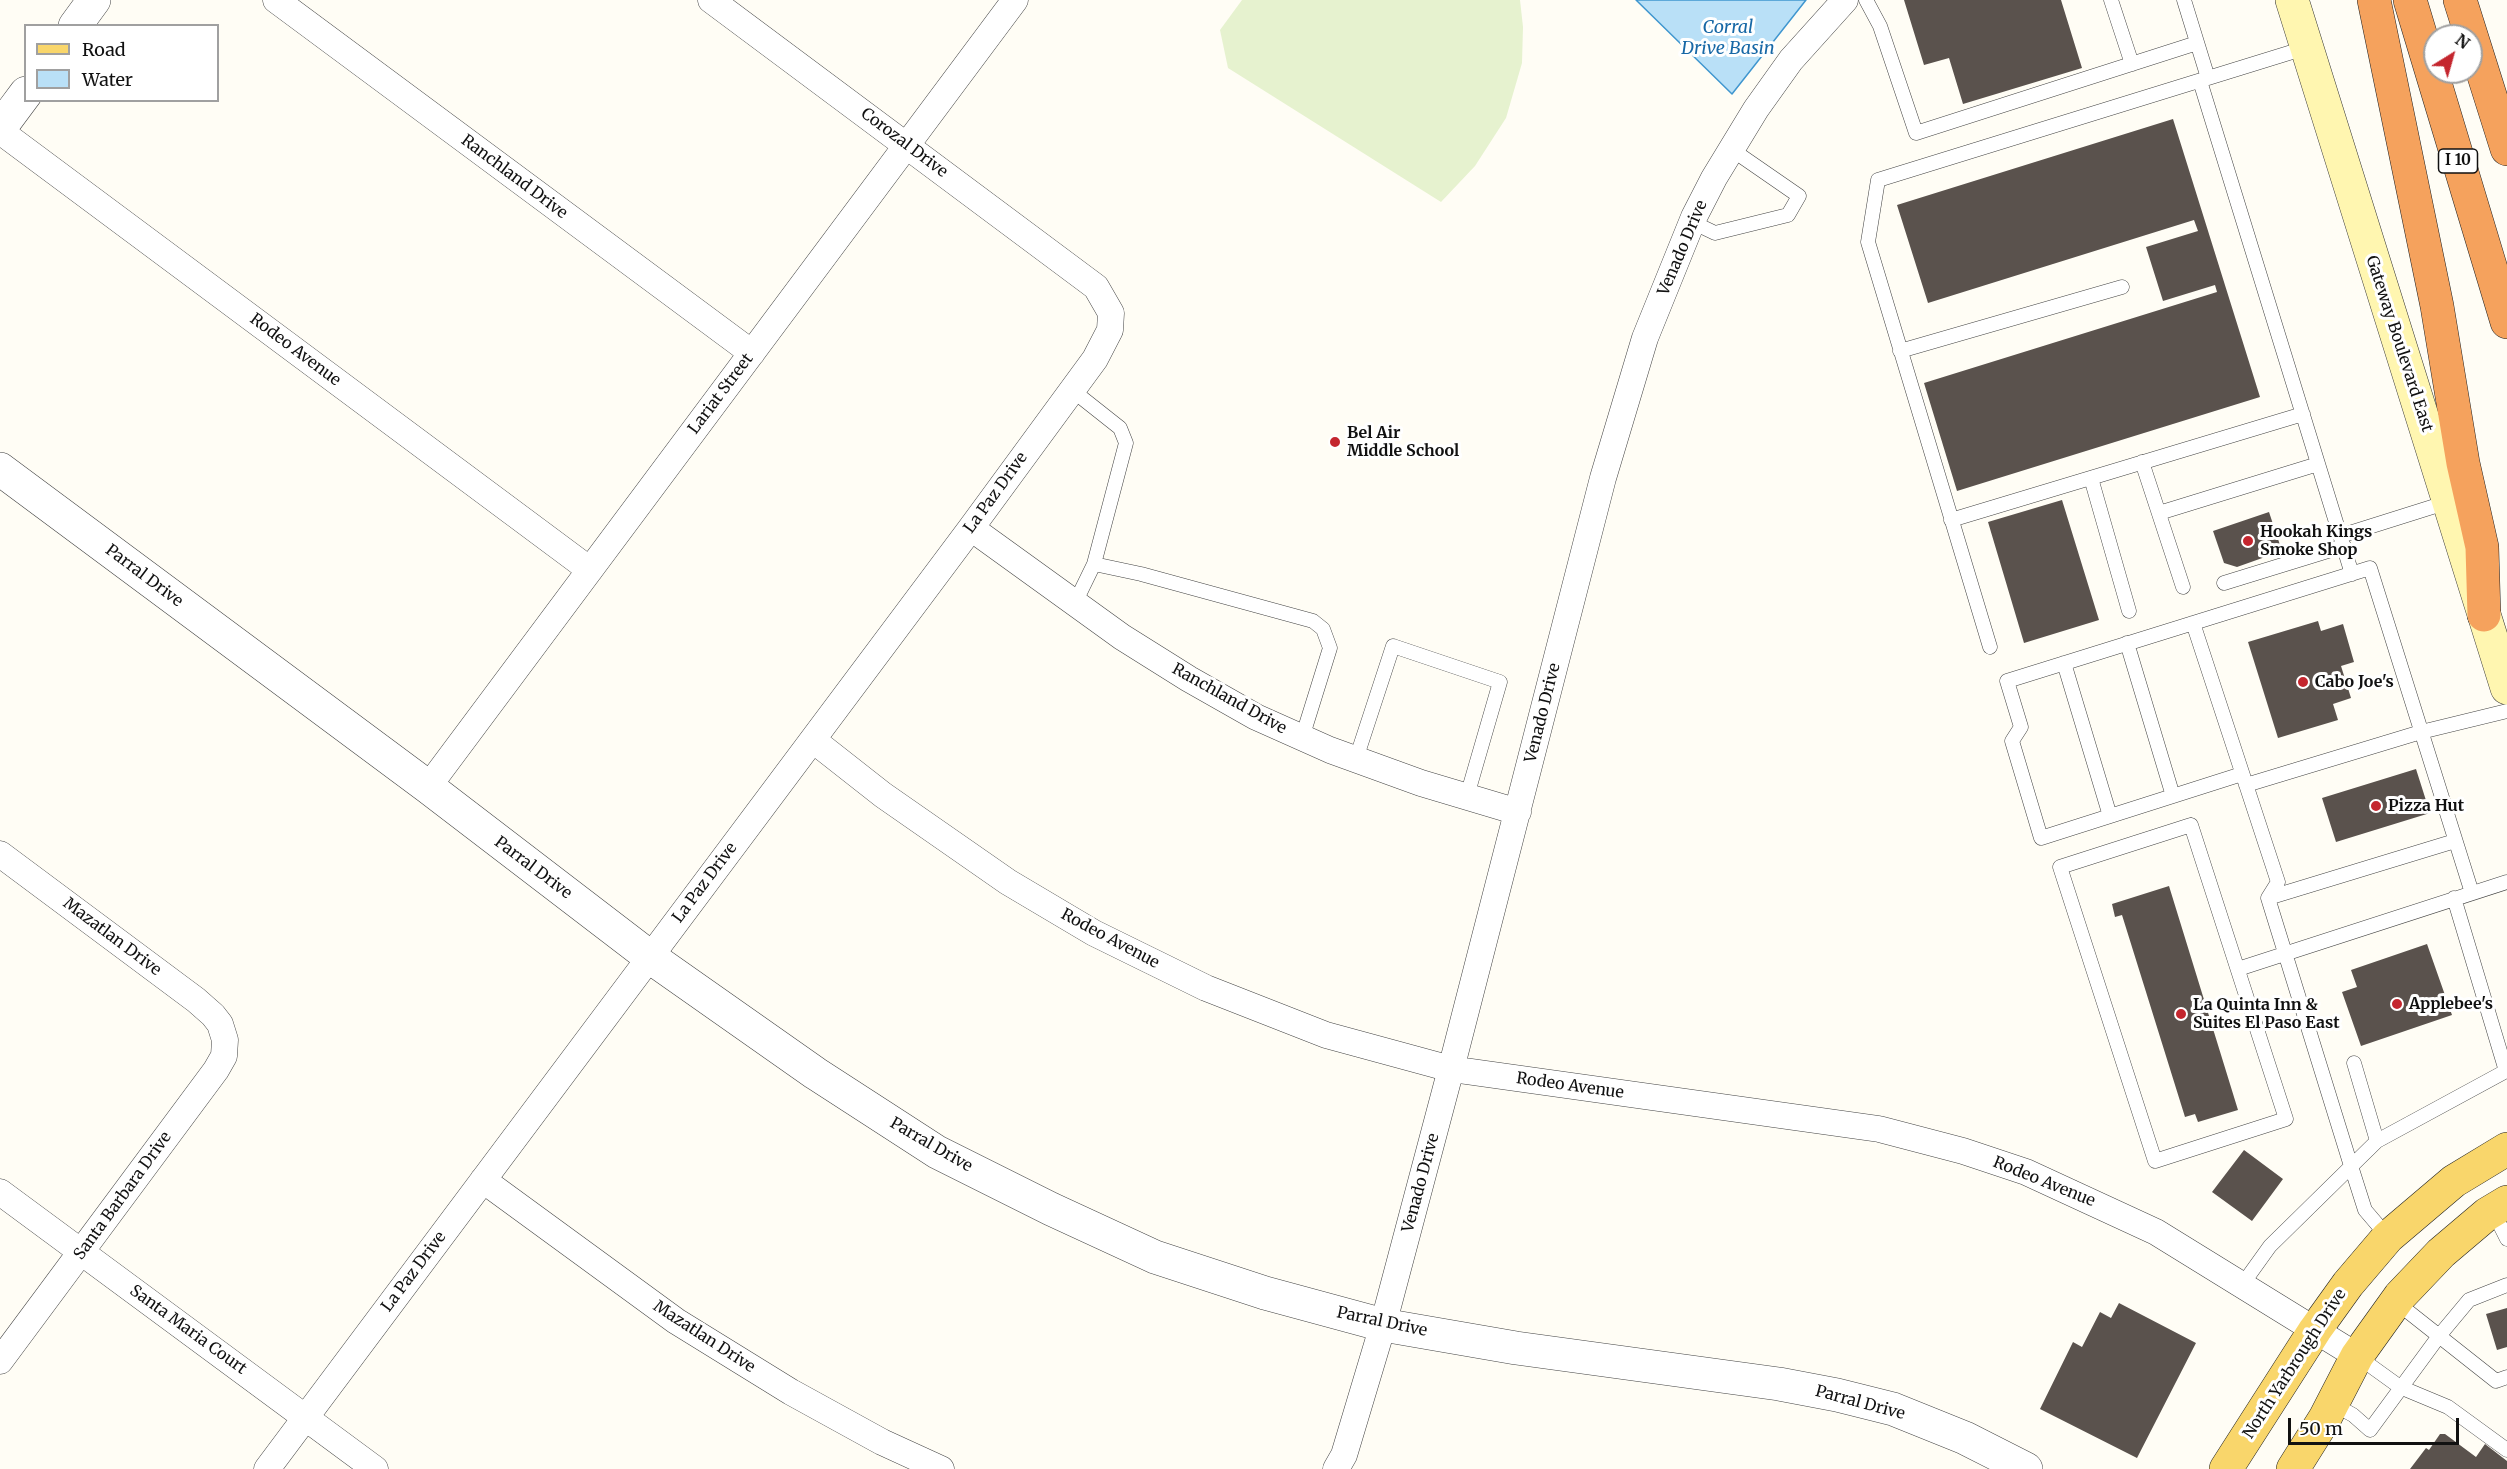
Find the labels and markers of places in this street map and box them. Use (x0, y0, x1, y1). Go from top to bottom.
place label: Bel Air Middle School (1347, 423, 1459, 461)
marker: Bel Air Middle School (1328, 435, 1342, 449)
place label: Hookah Kings Smoke Shop (2260, 522, 2372, 560)
marker: Hookah Kings Smoke Shop (2241, 534, 2255, 548)
place label: Cabo Joe's (2315, 672, 2394, 692)
marker: Cabo Joe's (2296, 675, 2310, 689)
place label: Pizza Hut (2388, 796, 2464, 816)
marker: Pizza Hut (2369, 799, 2383, 813)
place label: Applebee's (2409, 994, 2493, 1014)
place label: La Quinta Inn & Suites El Paso East (2193, 995, 2340, 1033)
marker: Applebee's (2390, 997, 2404, 1011)
marker: La Quinta Inn & Suites El Paso East (2174, 1007, 2188, 1021)

